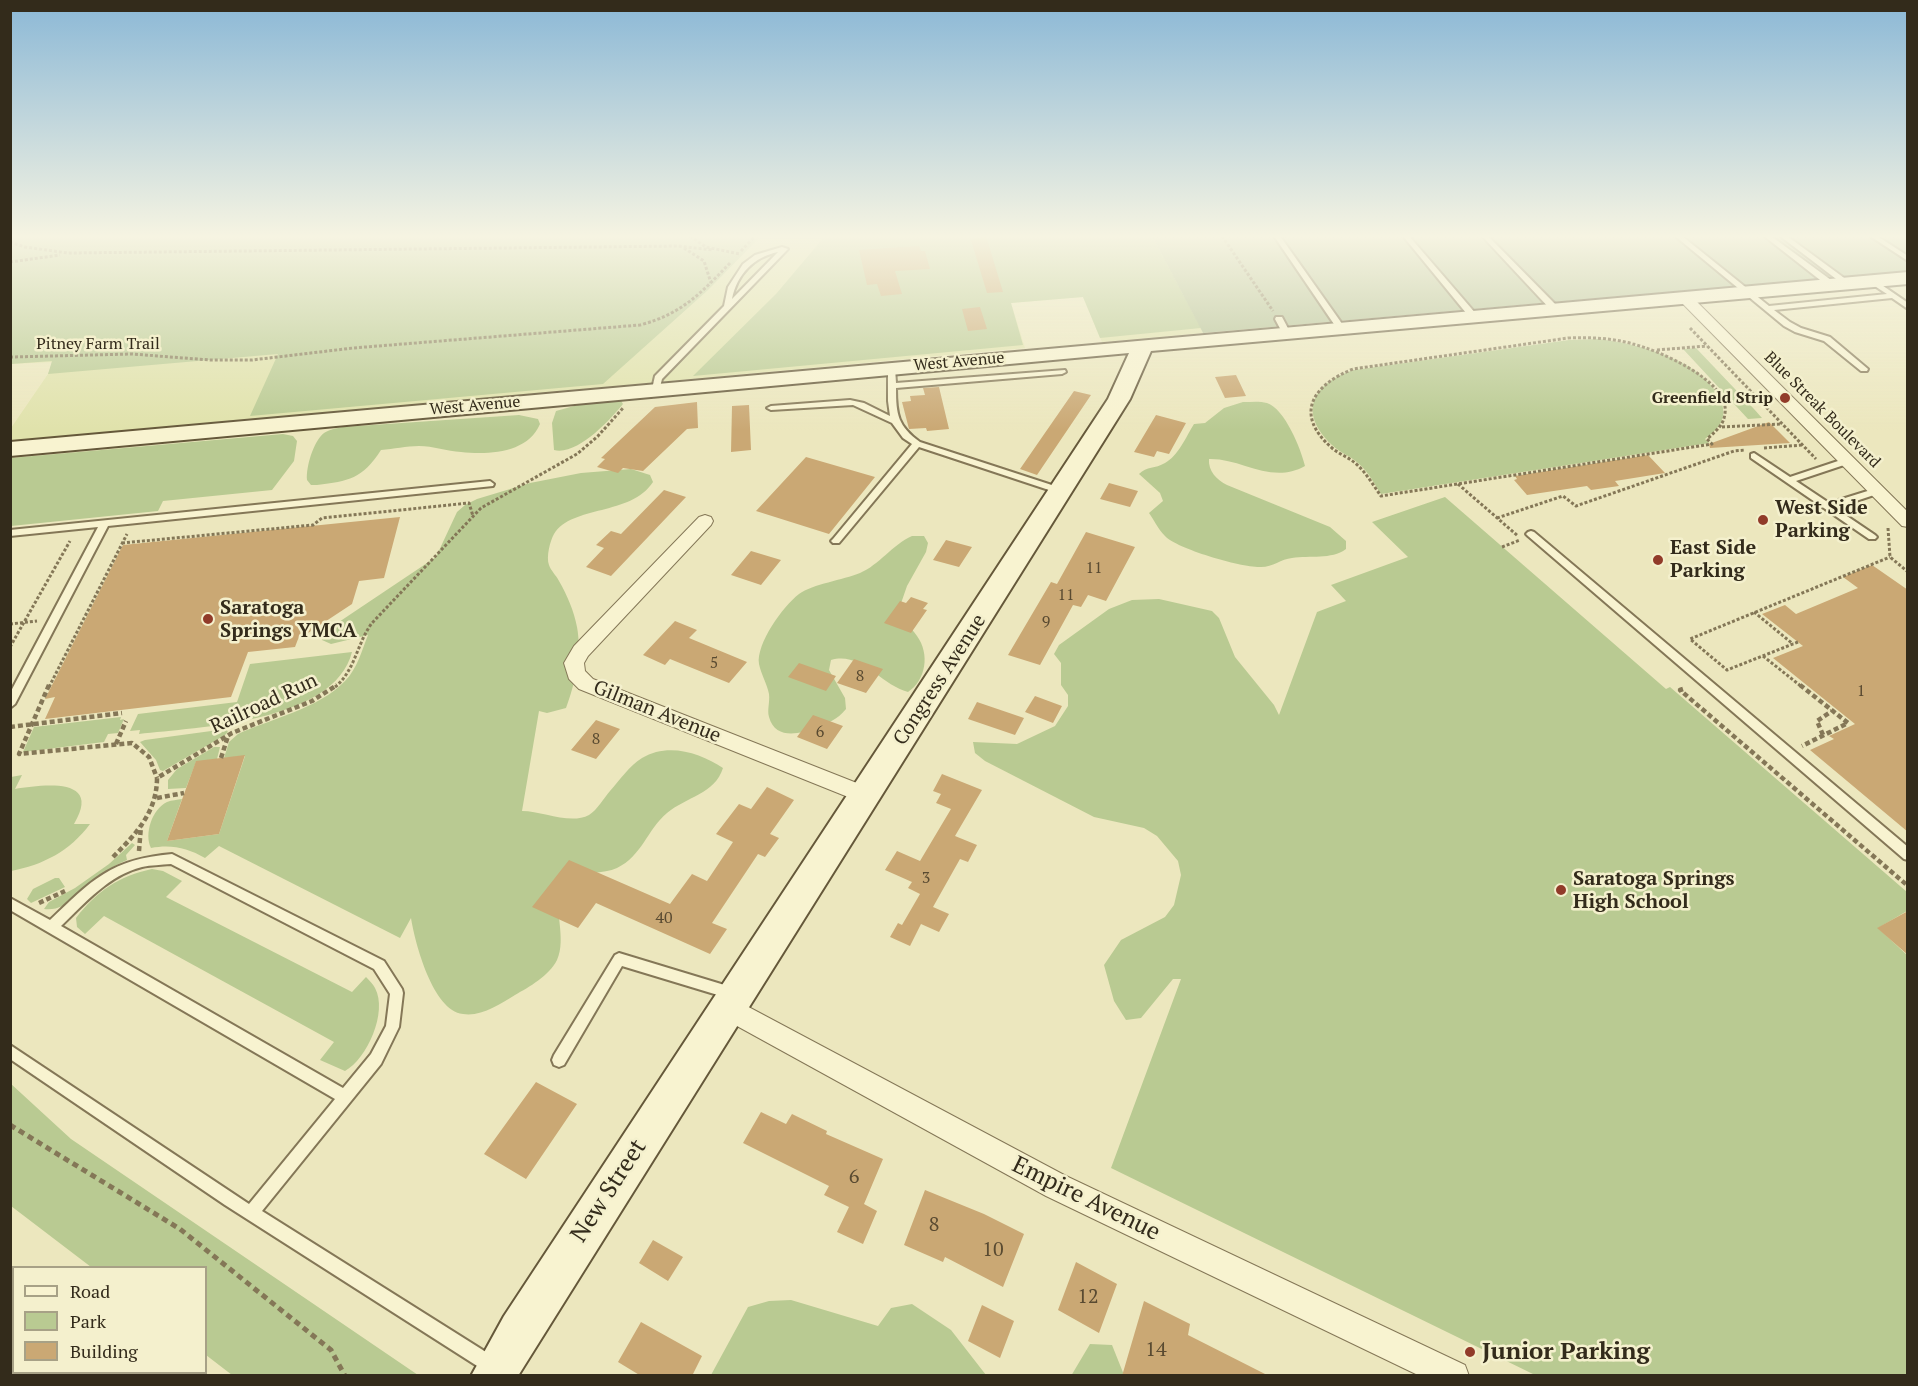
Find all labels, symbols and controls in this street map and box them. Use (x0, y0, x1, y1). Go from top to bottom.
street label: Pitney Farm Trail (36, 334, 160, 354)
street label: West Avenue (913, 348, 1005, 376)
street label: Blue Streak Boulevard (1760, 348, 1884, 472)
place label: Greenfield Strip (1652, 388, 1773, 408)
marker: Greenfield Strip (1778, 391, 1792, 405)
street label: West Avenue (429, 392, 521, 420)
place label: West Side Parking (1775, 496, 1868, 543)
marker: West Side Parking (1756, 513, 1770, 527)
place label: East Side Parking (1670, 536, 1756, 583)
marker: East Side Parking (1651, 553, 1665, 567)
house number: 11 (1085, 558, 1103, 578)
house number: 11 (1057, 585, 1075, 605)
place label: Saratoga Springs YMCA (220, 596, 357, 643)
street label: Congress Avenue (889, 610, 991, 750)
marker: Saratoga Springs YMCA (201, 612, 215, 626)
house number: 9 (1042, 612, 1050, 632)
house number: 5 (710, 653, 718, 673)
house number: 8 (856, 666, 864, 686)
street label: Railroad Run (206, 669, 322, 739)
street label: Gilman Avenue (590, 676, 724, 748)
house number: 1 (1857, 681, 1865, 701)
house number: 6 (816, 722, 824, 742)
house number: 8 (592, 729, 600, 749)
place label: Saratoga Springs High School (1573, 867, 1735, 914)
house number: 3 (922, 868, 930, 888)
marker: Saratoga Springs High School (1554, 883, 1568, 897)
house number: 40 (655, 908, 673, 928)
street label: New Street (565, 1134, 653, 1248)
street label: Empire Avenue (1007, 1151, 1165, 1247)
house number: 6 (849, 1165, 859, 1189)
house number: 8 (929, 1213, 939, 1237)
house number: 10 (982, 1238, 1004, 1262)
legend (12, 1266, 207, 1374)
text: Road (70, 1279, 110, 1303)
house number: 12 (1077, 1285, 1099, 1309)
text: Park (70, 1309, 106, 1333)
house number: 14 (1145, 1338, 1167, 1362)
place label: Junior Parking (1482, 1338, 1650, 1366)
text: Building (70, 1339, 138, 1363)
marker: Junior Parking (1463, 1345, 1477, 1359)

